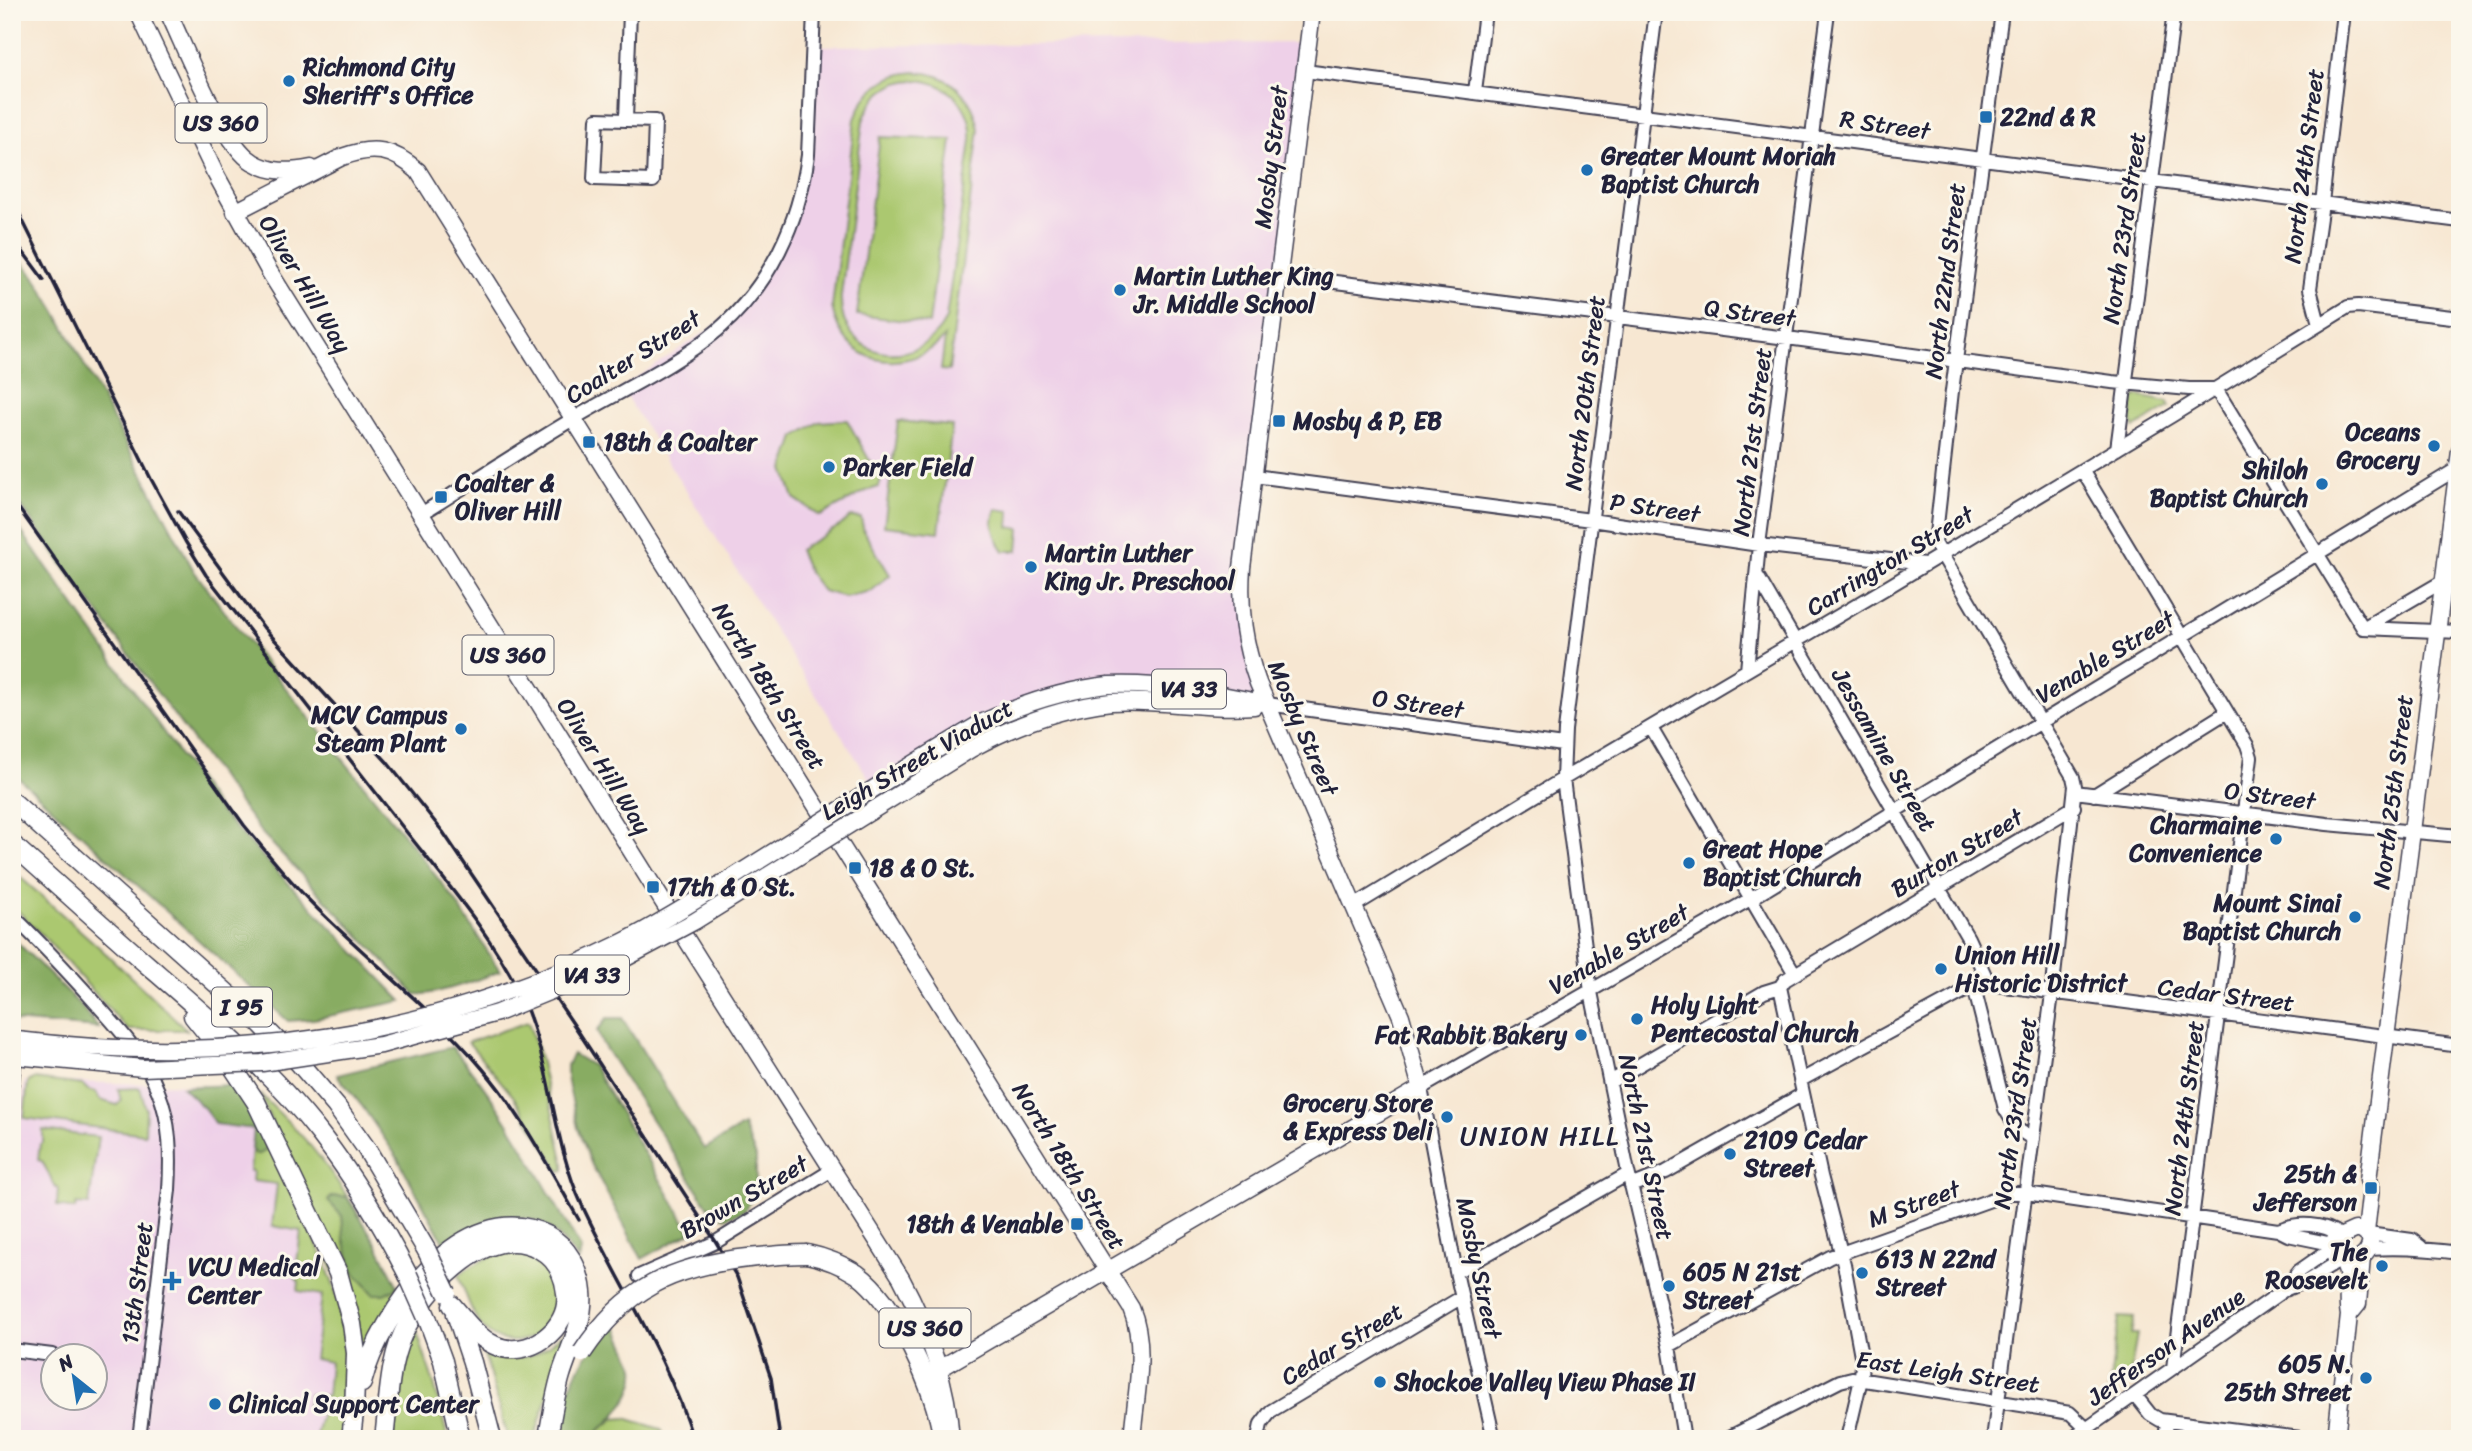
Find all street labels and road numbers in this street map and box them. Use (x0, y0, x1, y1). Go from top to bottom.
street label: North 24th Street (2271, 66, 2337, 266)
street label: Mosby Street (1241, 82, 1301, 231)
street label: R Street (1837, 98, 1934, 152)
road number: US 360 (176, 104, 266, 142)
street label: North 23rd Street (2090, 129, 2158, 327)
street label: North 22nd Street (1912, 181, 1978, 381)
street label: Oliver Hill Way (247, 207, 363, 362)
street label: Q Street (1702, 287, 1799, 340)
street label: North 20th Street (1552, 293, 1618, 493)
street label: Coalter Street (557, 298, 711, 416)
street label: North 21st Street (1720, 345, 1784, 539)
street label: P Street (1607, 481, 1704, 535)
street label: Carrington Street (1798, 493, 1983, 628)
street label: North 18th Street (700, 594, 838, 778)
street label: Venable Street (2027, 598, 2184, 715)
road number: US 360 (462, 636, 554, 674)
street label: Mosby Street (1256, 654, 1351, 804)
street label: Jessamine Street (1819, 659, 1948, 840)
road number: VA 33 (1152, 670, 1226, 708)
street label: O Street (1370, 677, 1468, 731)
street label: Leigh Street Viaduct (813, 688, 1021, 832)
street label: Oliver Hill Way (545, 689, 663, 844)
street label: North 25th Street (2360, 692, 2426, 892)
street label: O Street (2222, 770, 2319, 823)
street label: Burton Street (1882, 796, 2033, 909)
street label: Venable Street (1541, 891, 1699, 1006)
road number: VA 33 (555, 956, 629, 994)
street label: Cedar Street (2155, 966, 2297, 1024)
road number: I 95 (212, 988, 272, 1026)
street label: North 23rd Street (1981, 1014, 2049, 1212)
street label: North 24th Street (2151, 1018, 2217, 1218)
street label: North 21st Street (1606, 1050, 1686, 1244)
street label: North 18th Street (1000, 1074, 1138, 1258)
street label: Brown Street (672, 1142, 817, 1251)
street label: M Street (1862, 1167, 1967, 1240)
street label: Mosby Street (1443, 1193, 1515, 1344)
street label: 13th Street (109, 1220, 165, 1346)
street label: Jefferson Avenue (2077, 1276, 2255, 1418)
street label: Cedar Street (1272, 1291, 1412, 1397)
road number: US 360 (880, 1308, 970, 1348)
street label: East Leigh Street (1854, 1338, 2042, 1406)

